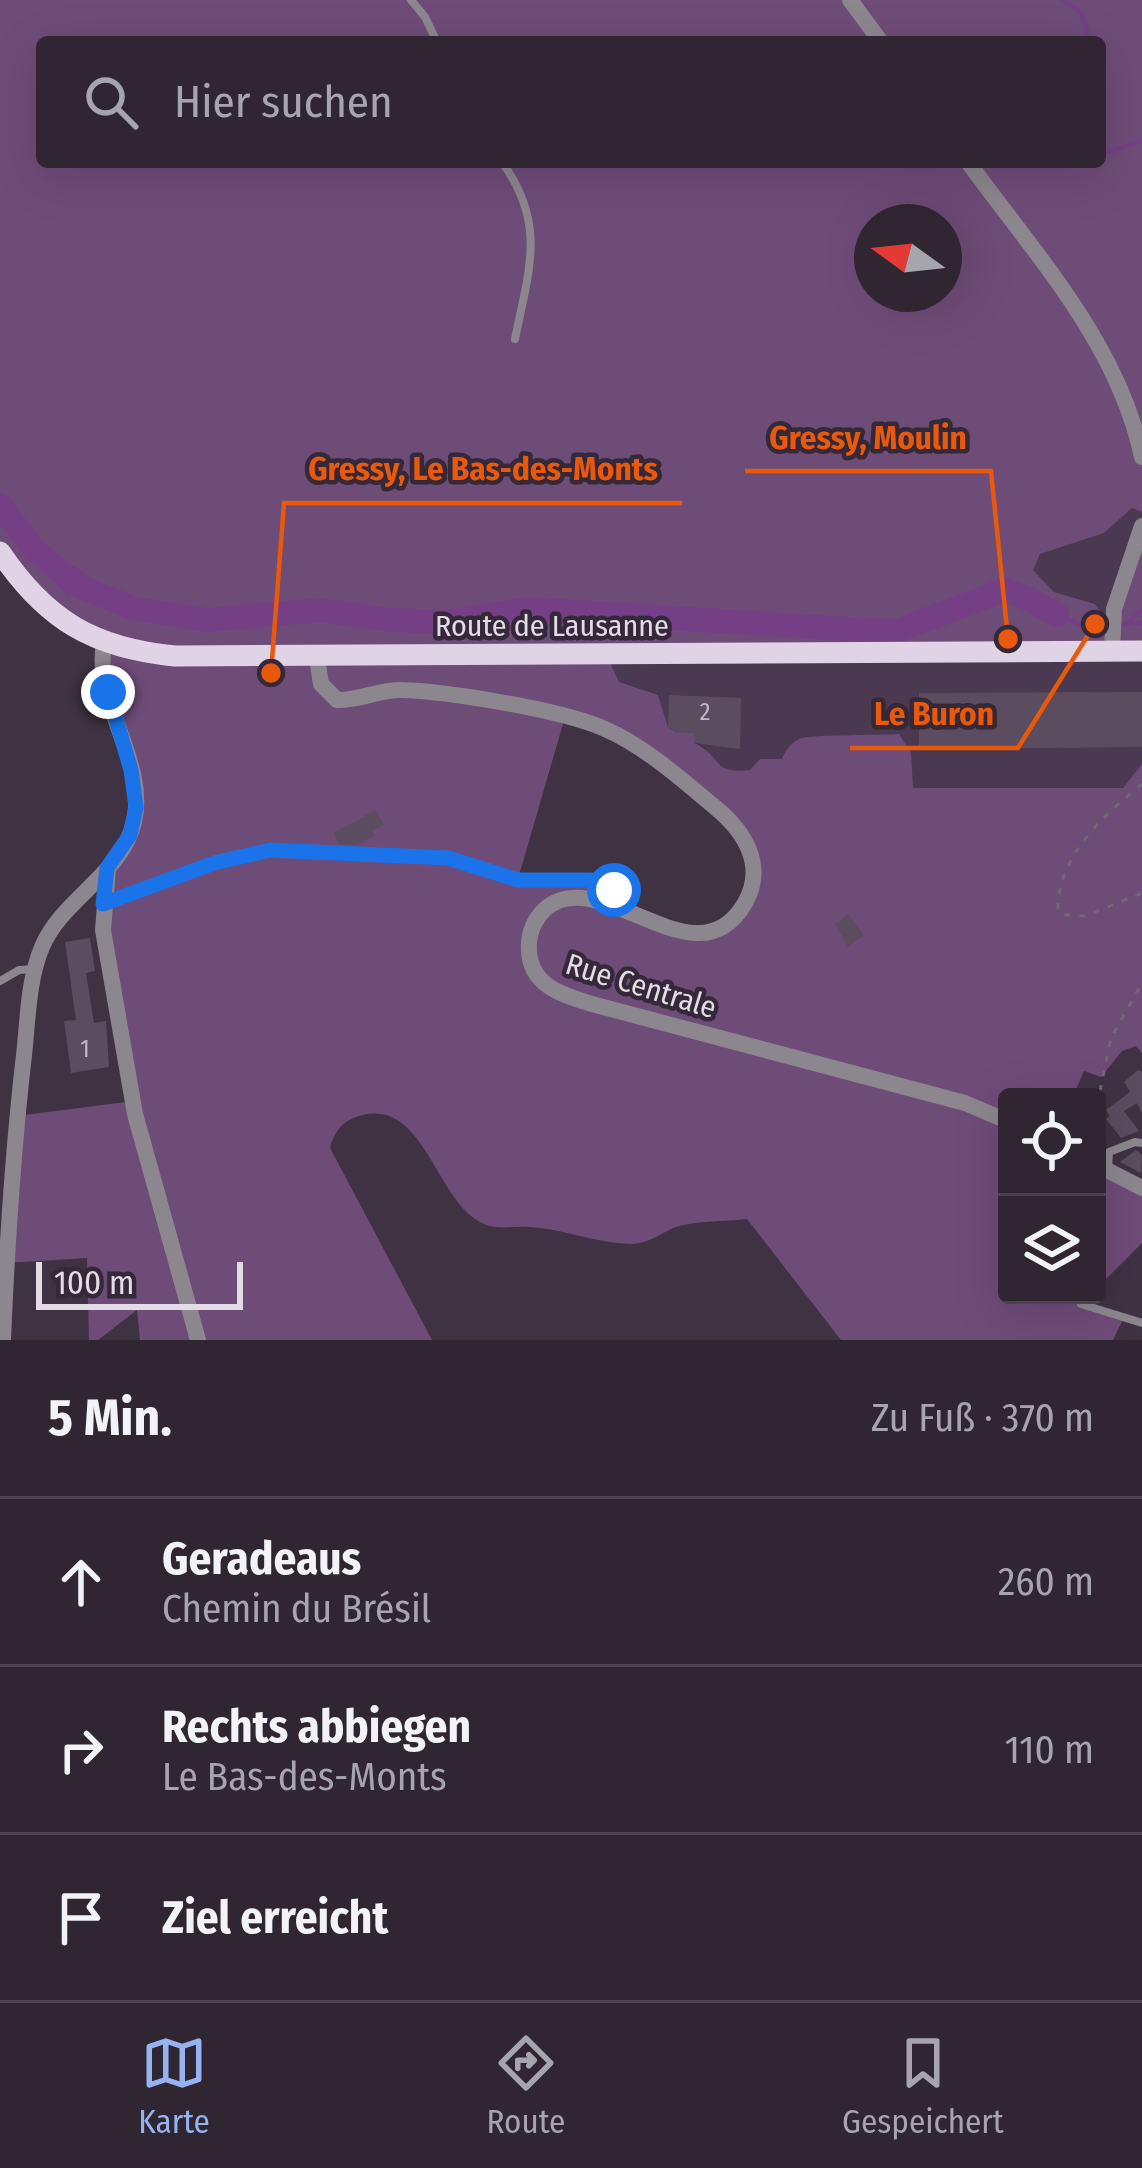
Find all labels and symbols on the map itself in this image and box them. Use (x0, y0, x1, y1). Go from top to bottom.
north arrow (854, 204, 962, 312)
callout: Gressy, Moulin (745, 402, 991, 471)
text: Gressy, Moulin (769, 418, 967, 458)
callout: Gressy, Le Bas-des-Monts (284, 434, 682, 503)
text: Gressy, Le Bas-des-Monts (308, 449, 658, 489)
street label: Route de Lausanne (435, 608, 669, 644)
route end (81, 665, 135, 719)
callout: Le Buron (850, 679, 1018, 748)
text: Le Buron (874, 694, 994, 734)
house number: 2 (700, 698, 710, 726)
route start (587, 863, 641, 917)
street label: Rue Centrale (561, 946, 721, 1026)
house number: 1 (80, 1035, 90, 1063)
scale bar (36, 1256, 243, 1309)

